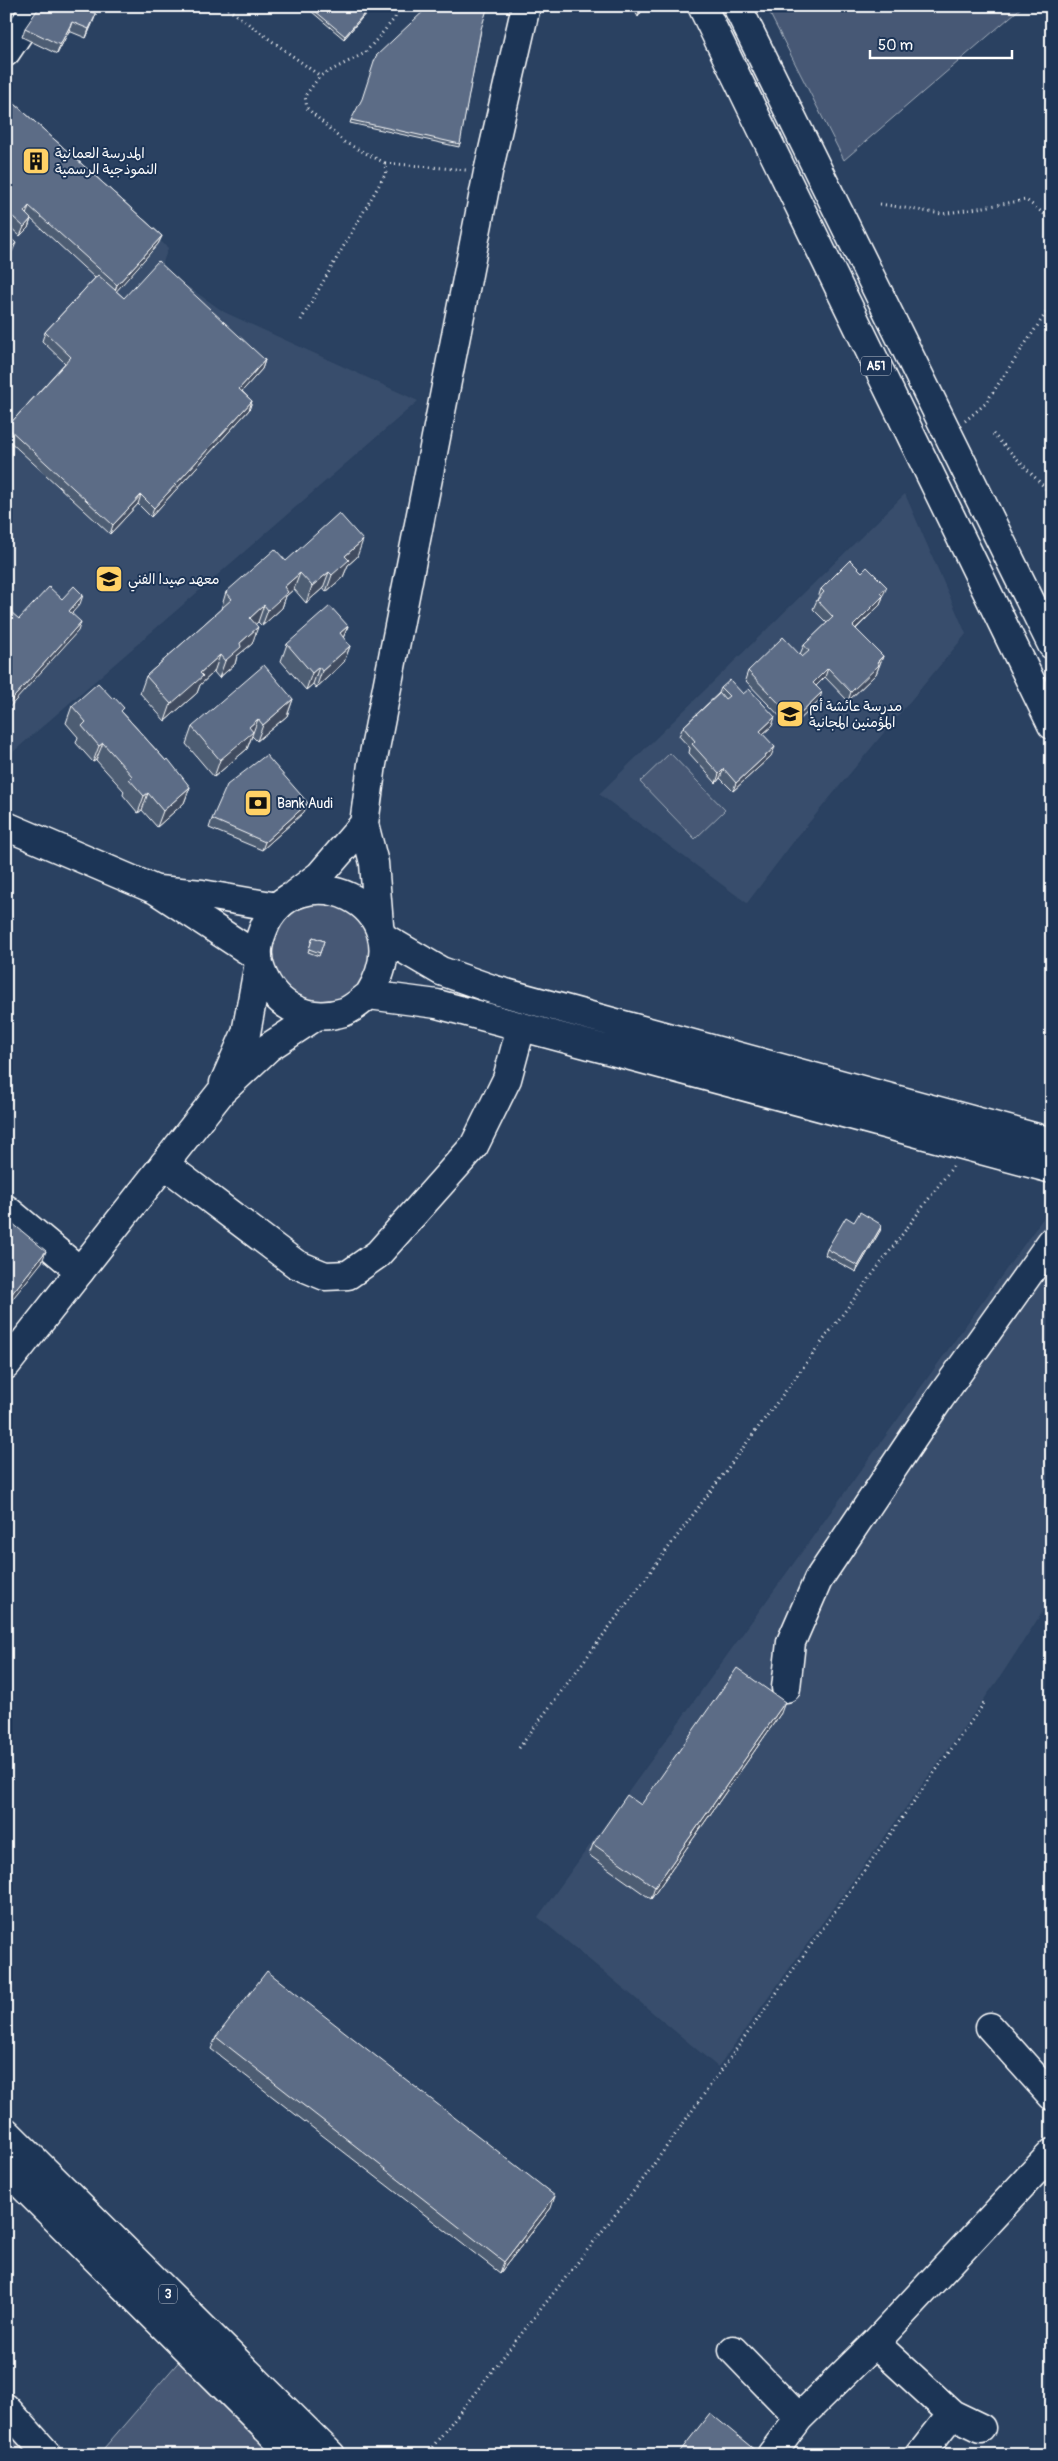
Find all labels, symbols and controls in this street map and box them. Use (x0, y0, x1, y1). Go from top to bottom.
scale bar (870, 28, 1013, 60)
text: 50 m (878, 36, 913, 55)
place label: المدرسة العمانية النموذجية الرسمية (55, 145, 157, 178)
building icon: المدرسة العمانية النموذجية الرسمية (21, 146, 51, 176)
road number: A51 (861, 356, 891, 376)
school or university icon: معهد صيدا الفني (94, 564, 124, 594)
place label: معهد صيدا الفني (128, 571, 220, 592)
place label: مدرسة عائشة أم المؤمنين المجانية (809, 698, 902, 731)
school or university icon: مدرسة عائشة أم المؤمنين المجانية (775, 699, 805, 729)
bank icon: Bank Audi (243, 788, 273, 818)
place label: Bank Audi (277, 795, 333, 812)
road number: 3 (159, 2284, 177, 2304)

